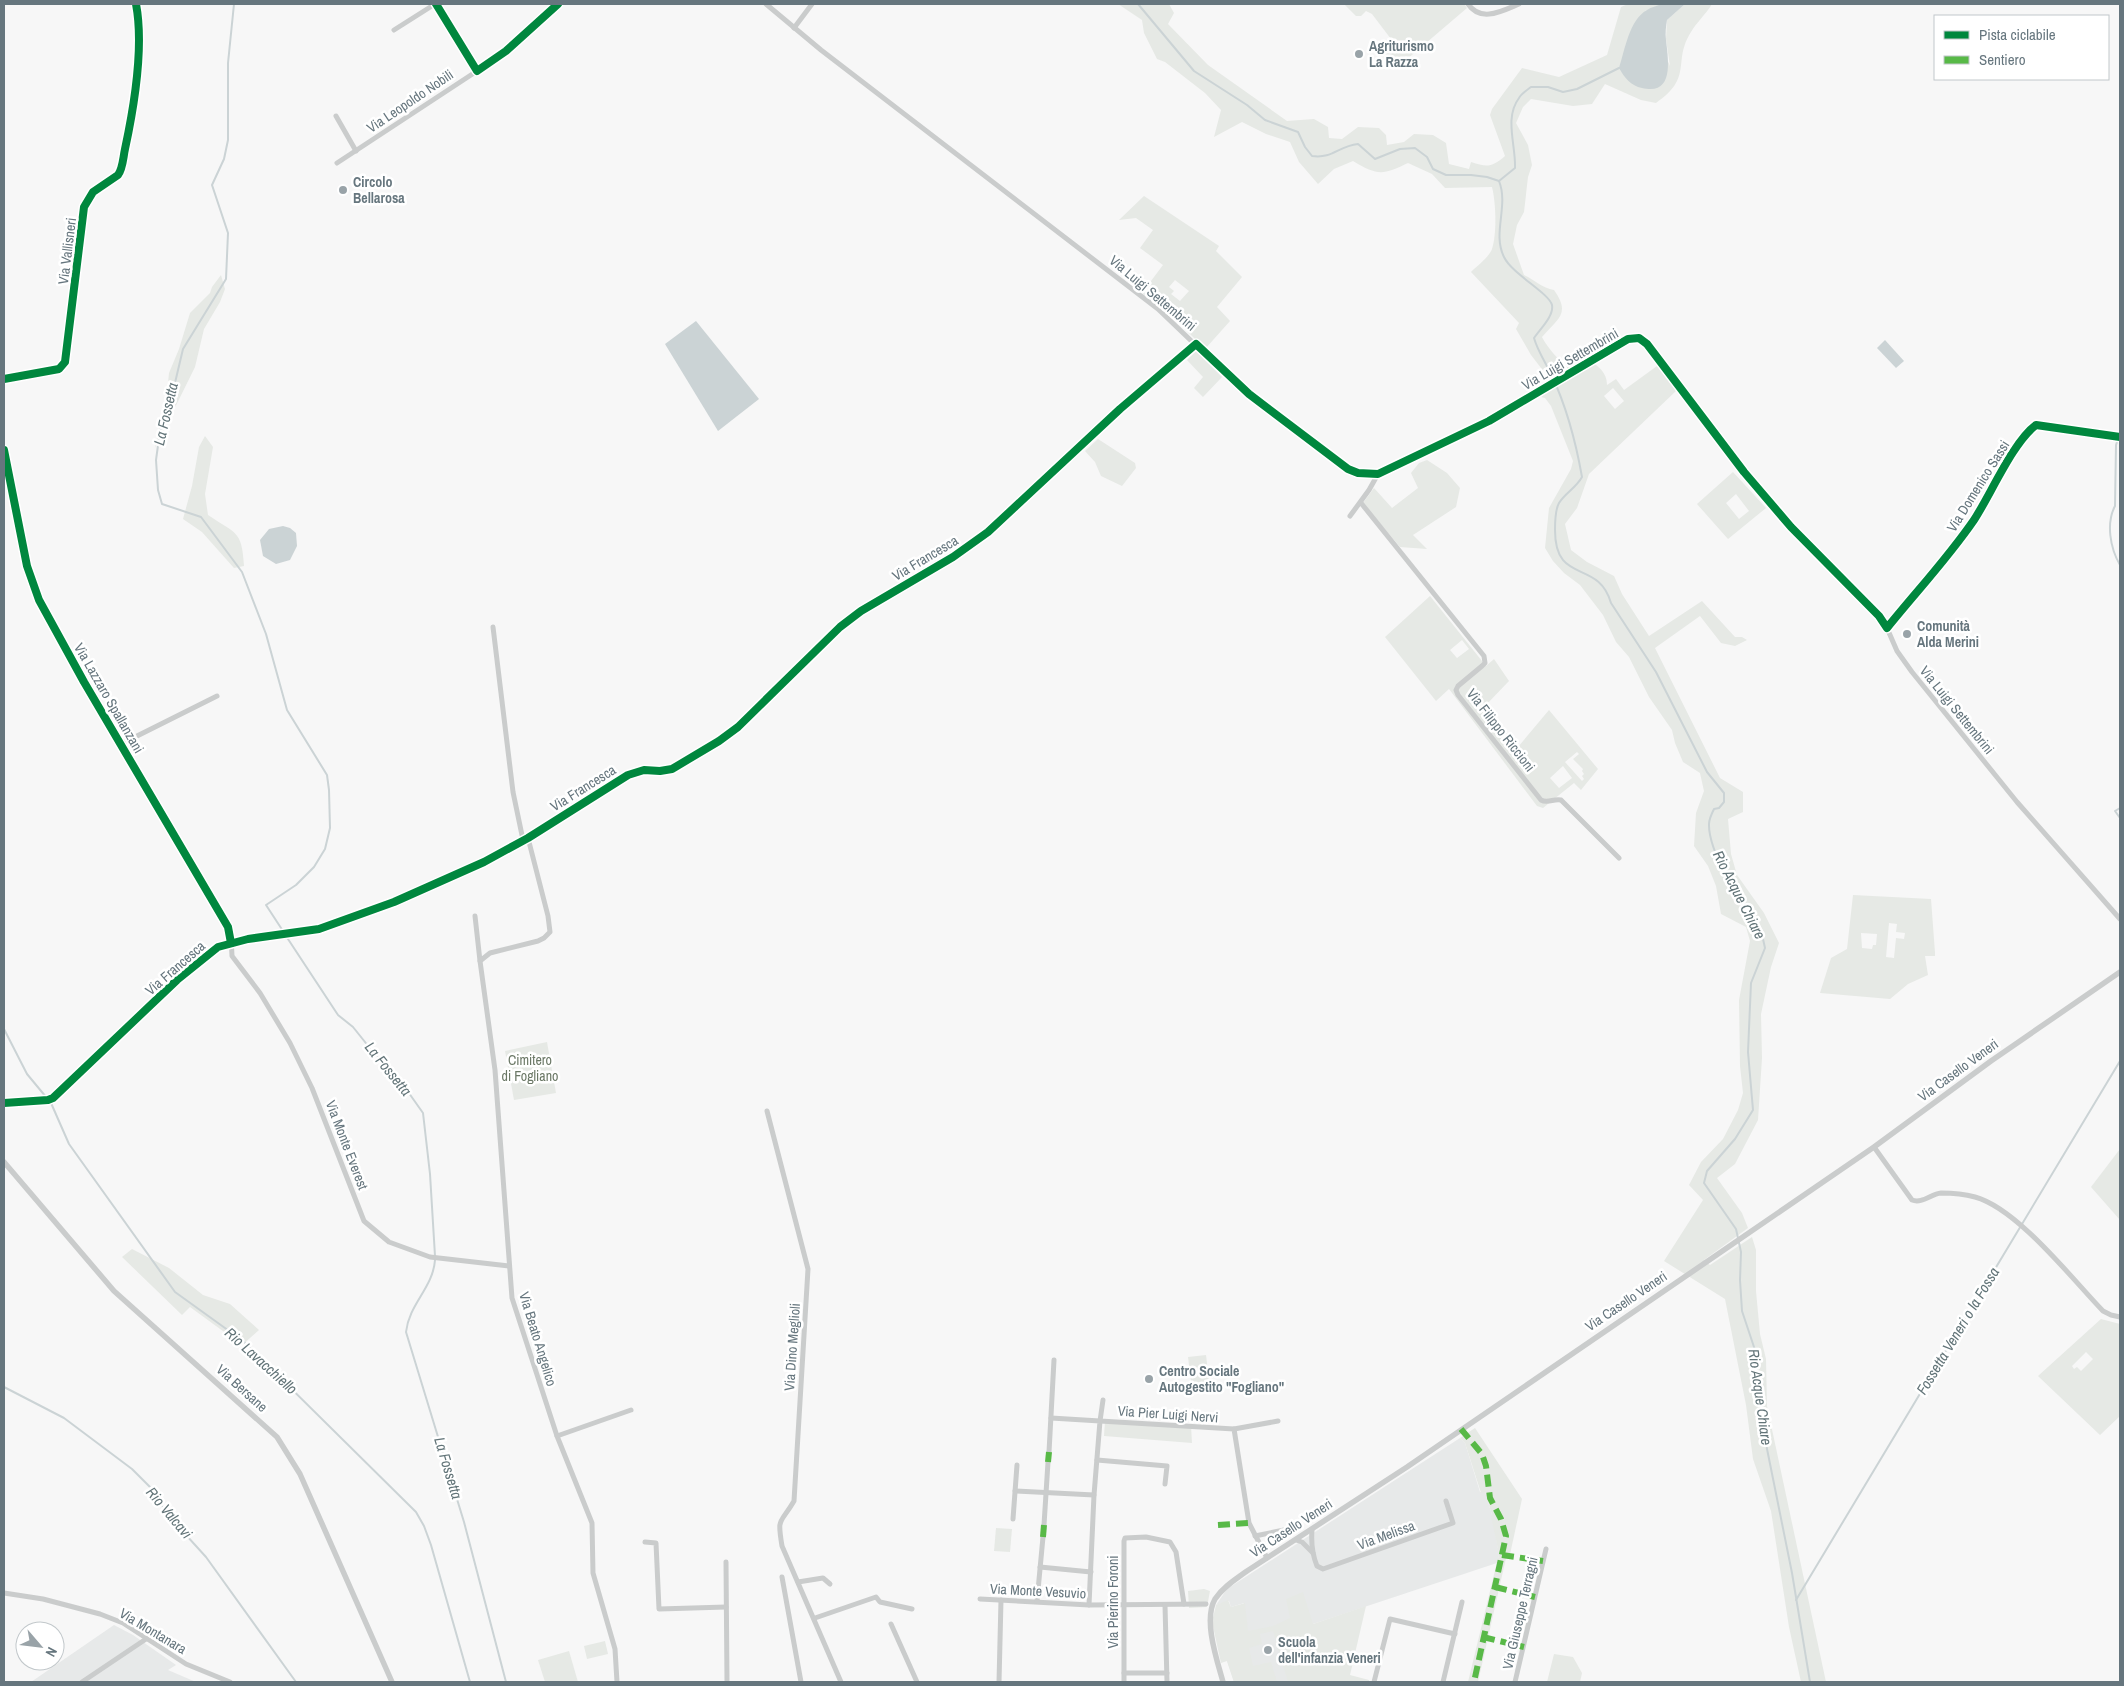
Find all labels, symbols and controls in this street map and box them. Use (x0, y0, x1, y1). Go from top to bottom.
legend (1934, 15, 2109, 80)
text: Pista ciclabile (1979, 24, 2056, 45)
place label: Agriturismo La Razza (1369, 37, 1434, 71)
marker: Agriturismo La Razza (1353, 48, 1365, 60)
text: Sentiero (1979, 49, 2026, 70)
street label: Via Leopoldo Nobili (363, 65, 457, 137)
place label: Circolo Bellarosa (353, 173, 405, 207)
marker: Circolo Bellarosa (337, 184, 349, 196)
street label: Via Vallisneri (54, 217, 80, 285)
street label: Via Luigi Settembrini (1106, 251, 1200, 335)
street label: Via Luigi Settembrini (1519, 324, 1621, 394)
water label: La Fossetta (148, 380, 183, 447)
street label: Via Domenico Sassi (1943, 437, 2013, 535)
street label: Via Francesca (889, 531, 962, 585)
place label: Comunità Alda Merini (1917, 617, 1979, 651)
marker: Comunità Alda Merini (1901, 628, 1913, 640)
street label: Via Lazzaro Spallanzani (70, 640, 148, 756)
street label: Via Luigi Settembrini (1916, 662, 1998, 758)
street label: Via Filippo Riccioni (1463, 685, 1539, 775)
street label: Via Francesca (547, 760, 620, 815)
water label: Rio Acque Chiare (1708, 847, 1771, 943)
street label: Via Francesca (141, 937, 209, 999)
street label: Via Casello Veneri (1914, 1035, 2002, 1105)
water label: La Fossetta (360, 1037, 417, 1100)
park label: Cimitero di Fogliano (502, 1051, 558, 1085)
street label: Via Monte Everest (322, 1098, 372, 1192)
water label: Fossetta Veneri o la Fossa (1911, 1263, 2004, 1398)
street label: Via Casello Veneri (1582, 1267, 1670, 1335)
street label: Via Beato Angelico (515, 1290, 561, 1388)
street label: Via Dino Meglioli (780, 1303, 804, 1391)
water label: Rio Lavacchiello (221, 1322, 302, 1399)
water label: Rio Acque Chiare (1743, 1347, 1778, 1447)
street label: Via Bersane (213, 1360, 271, 1416)
place label: Centro Sociale Autogestito "Fogliano" (1159, 1362, 1284, 1396)
marker: Centro Sociale Autogestito "Fogliano" (1143, 1373, 1155, 1385)
street label: Via Pier Luigi Nervi (1117, 1402, 1219, 1426)
water label: La Fossetta (429, 1434, 468, 1502)
water label: Rio Valcavi (141, 1482, 198, 1544)
street label: Via Casello Veneri (1246, 1495, 1336, 1561)
street label: Via Melissa (1355, 1516, 1418, 1554)
street label: Via Pierino Foroni (1104, 1555, 1122, 1649)
street label: Via Giuseppe Terragni (1498, 1555, 1542, 1671)
street label: Via Monte Vesuvio (990, 1579, 1086, 1603)
street label: Via Montanara (116, 1604, 190, 1658)
north arrow (15, 1621, 65, 1671)
place label: Scuola dell'infanzia Veneri (1278, 1633, 1381, 1667)
text: N (42, 1644, 61, 1660)
marker: Scuola dell'infanzia Veneri (1262, 1644, 1274, 1656)

